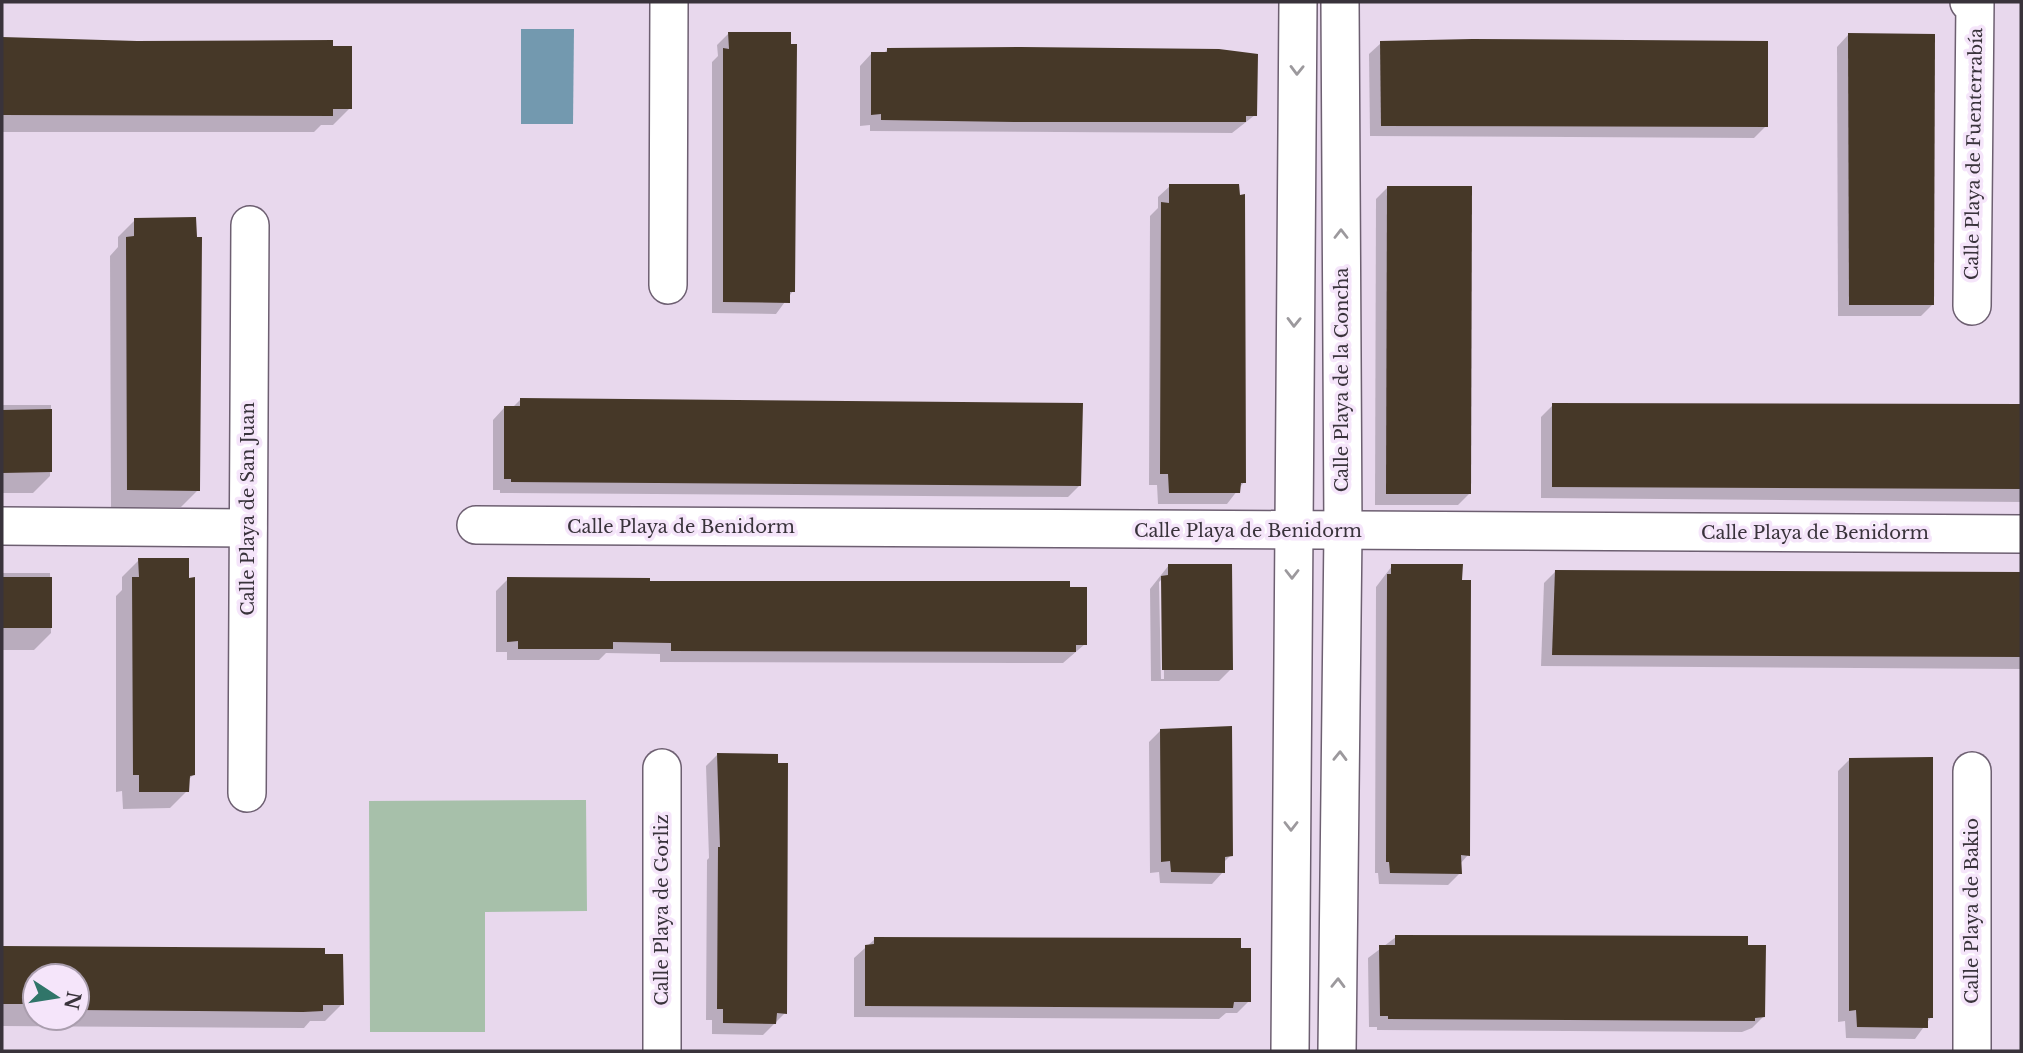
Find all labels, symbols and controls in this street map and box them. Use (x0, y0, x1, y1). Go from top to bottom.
street label: Calle Playa de Fuenterrabía (1961, 28, 1987, 280)
one-way arrow (1289, 65, 1305, 76)
one-way arrow (1333, 228, 1349, 239)
street label: Calle Playa de la Concha (1331, 268, 1353, 492)
one-way arrow (1287, 317, 1302, 328)
street label: Calle Playa de San Juan (237, 402, 259, 616)
street label: Calle Playa de Benidorm (567, 516, 795, 538)
street label: Calle Playa de Benidorm (1134, 520, 1362, 542)
street label: Calle Playa de Benidorm (1701, 522, 1929, 544)
one-way arrow (1284, 569, 1300, 580)
one-way arrow (1333, 750, 1348, 761)
street label: Calle Playa de Gorliz (651, 814, 673, 1006)
street label: Calle Playa de Bakio (1961, 818, 1983, 1004)
one-way arrow (1283, 821, 1299, 832)
north arrow (21, 962, 91, 1032)
one-way arrow (1330, 977, 1346, 988)
text: N (59, 989, 85, 1012)

